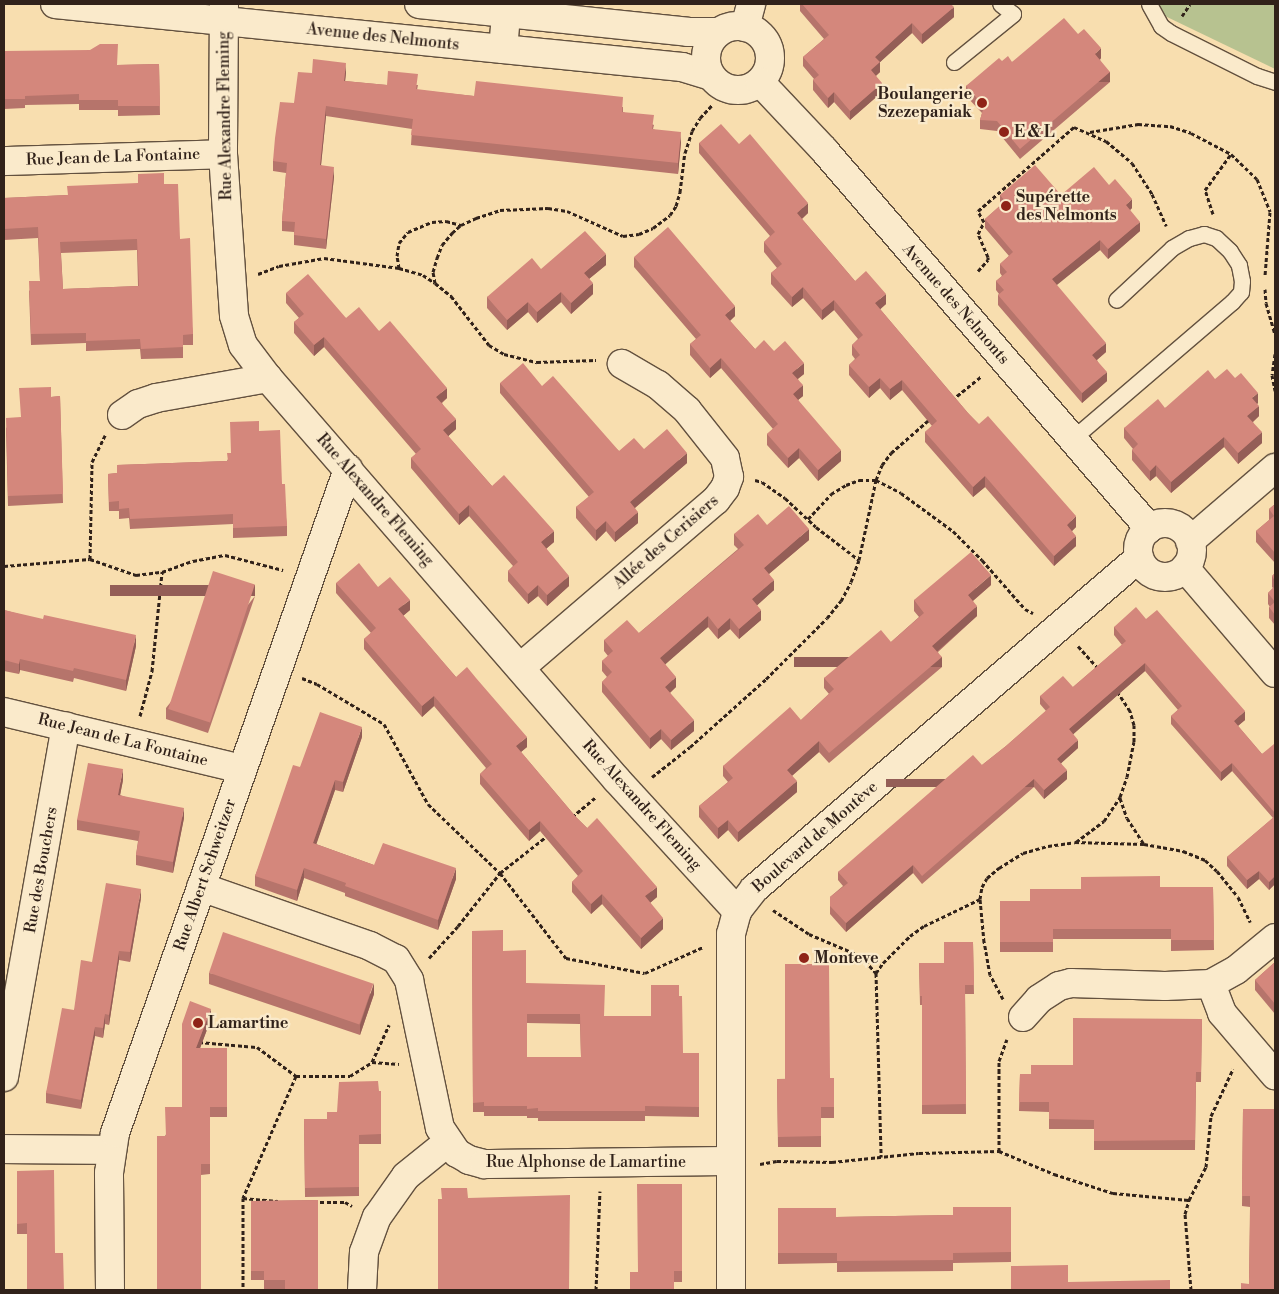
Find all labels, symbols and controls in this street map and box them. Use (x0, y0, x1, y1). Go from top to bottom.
street label: Avenue des Nelmonts (306, 19, 460, 55)
street label: Rue Alexandre Fleming (214, 31, 236, 201)
place label: Boulangerie Szezepaniak (877, 84, 972, 122)
marker: Boulangerie Szezepaniak (976, 97, 988, 109)
place label: E & L (1014, 122, 1055, 142)
marker: E & L (998, 126, 1010, 138)
street label: Rue Jean de La Fontaine (25, 144, 201, 170)
place label: Supérette des Nelmonts (1016, 187, 1117, 225)
marker: Supérette des Nelmonts (1000, 200, 1012, 212)
street label: Avenue des Nelmonts (898, 240, 1014, 368)
street label: Rue Alexandre Fleming (312, 430, 438, 570)
street label: Allée des Cerisiers (609, 491, 723, 593)
street label: Rue Jean de La Fontaine (36, 710, 210, 770)
street label: Rue Alexandre Fleming (578, 736, 706, 874)
street label: Boulevard de Montève (748, 777, 882, 897)
street label: Rue Albert Schweitzer (170, 796, 240, 954)
street label: Rue des Bouchers (20, 805, 62, 935)
place label: Monteve (814, 948, 879, 968)
marker: Monteve (798, 952, 810, 964)
place label: Lamartine (208, 1013, 288, 1033)
marker: Lamartine (192, 1017, 204, 1029)
street label: Rue Alphonse de Lamartine (486, 1152, 686, 1172)

